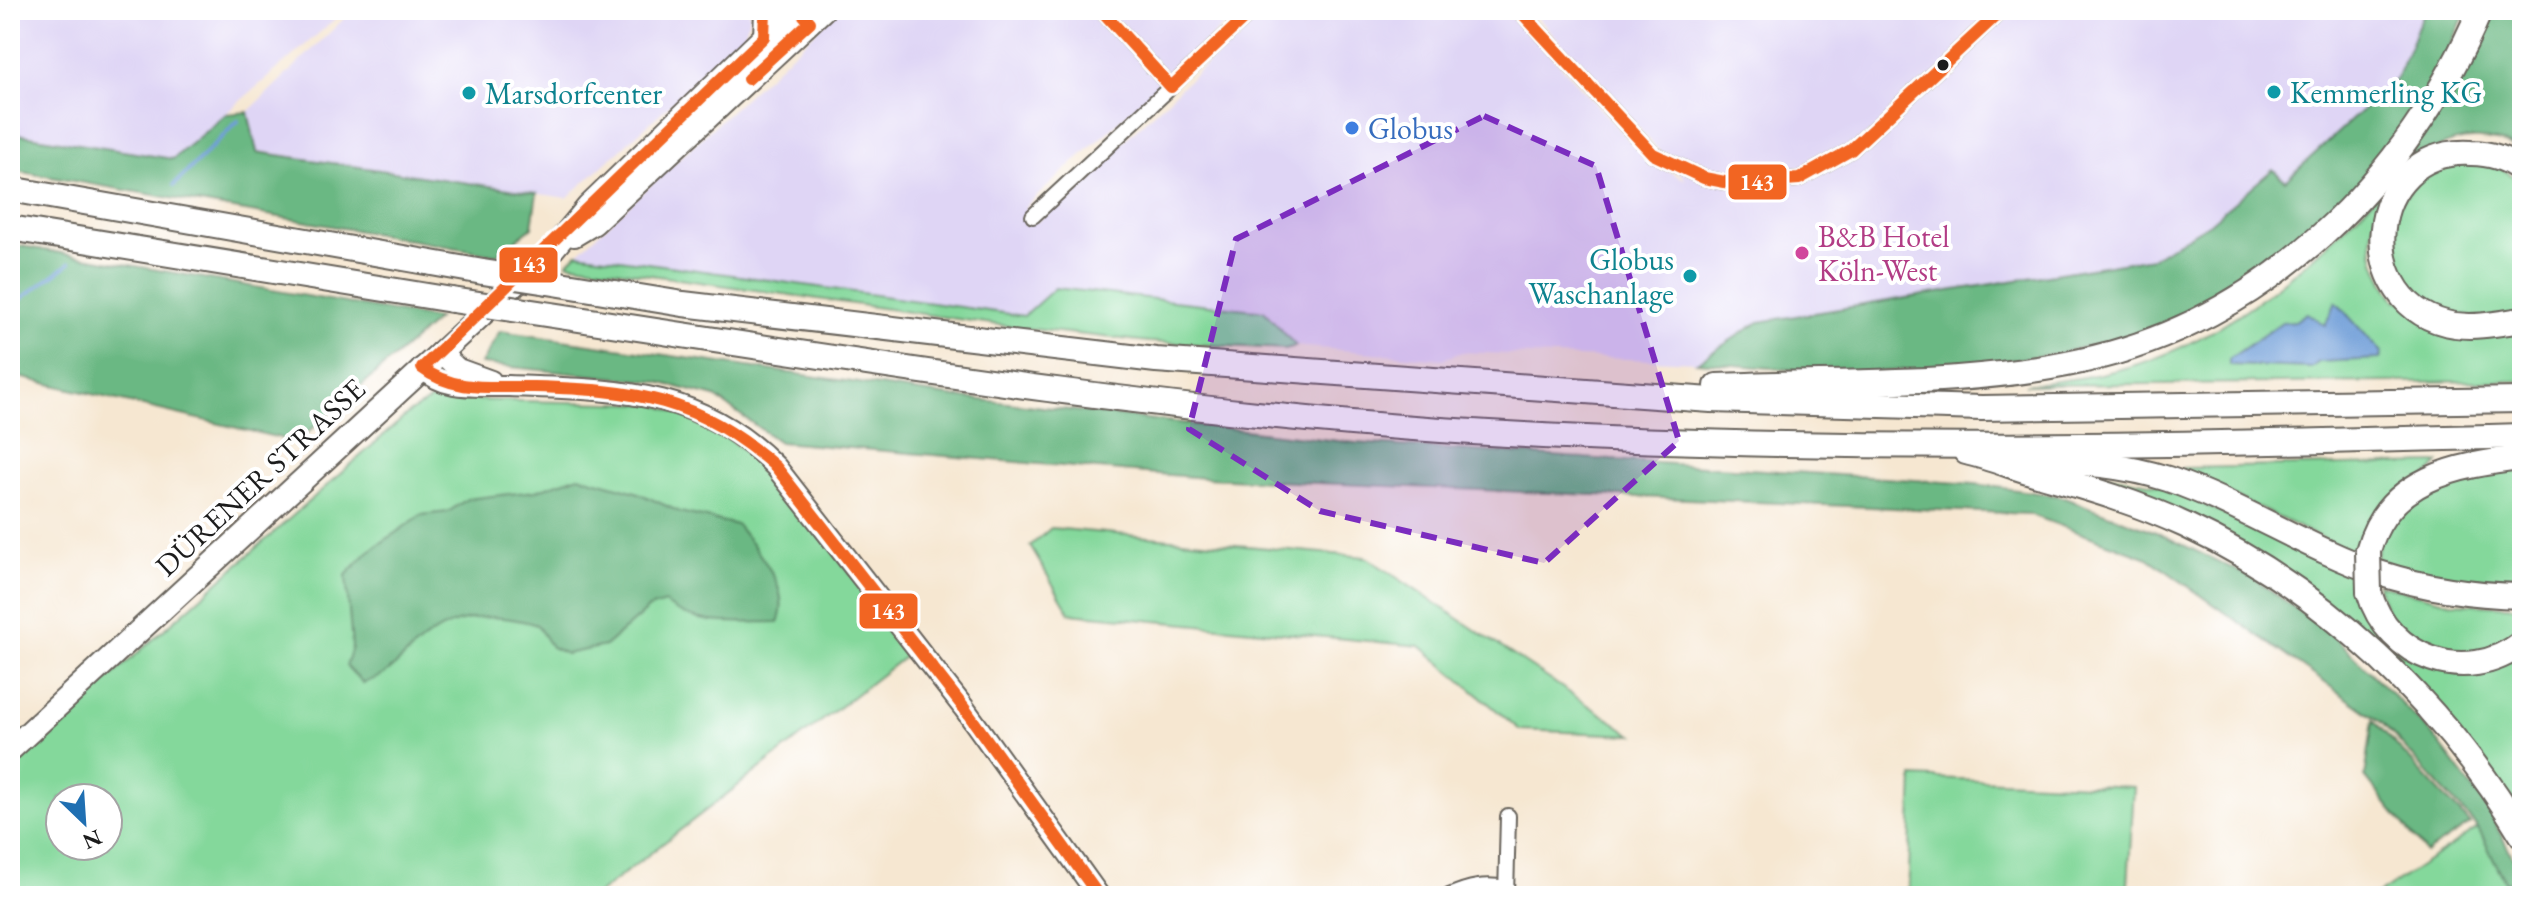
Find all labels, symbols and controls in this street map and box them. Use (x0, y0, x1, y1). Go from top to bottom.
unlabelled marker (1935, 57, 1951, 73)
place label: Kemmerling KG (2290, 73, 2482, 112)
place label: Marsdorfcenter (485, 74, 662, 113)
marker: Kemmerling KG (2265, 83, 2283, 101)
marker: Marsdorfcenter (460, 84, 478, 102)
place label: Globus (1368, 109, 1453, 148)
marker: Globus (1343, 119, 1361, 137)
line badge: 143 (1727, 163, 1788, 201)
text: 143 (1740, 168, 1774, 197)
place label: B&B Hotel Köln-West (1818, 217, 1949, 290)
place label: Globus Waschanlage (1528, 240, 1674, 313)
marker: B&B Hotel Köln-West (1793, 244, 1811, 262)
line badge: 143 (498, 246, 559, 284)
text: 143 (512, 250, 546, 279)
marker: Globus Waschanlage (1681, 267, 1699, 285)
street label: DÜRENER STRASSE (147, 369, 373, 584)
line badge: 143 (858, 592, 919, 630)
text: 143 (871, 597, 905, 626)
north arrow (44, 782, 124, 862)
text: N (78, 823, 106, 857)

